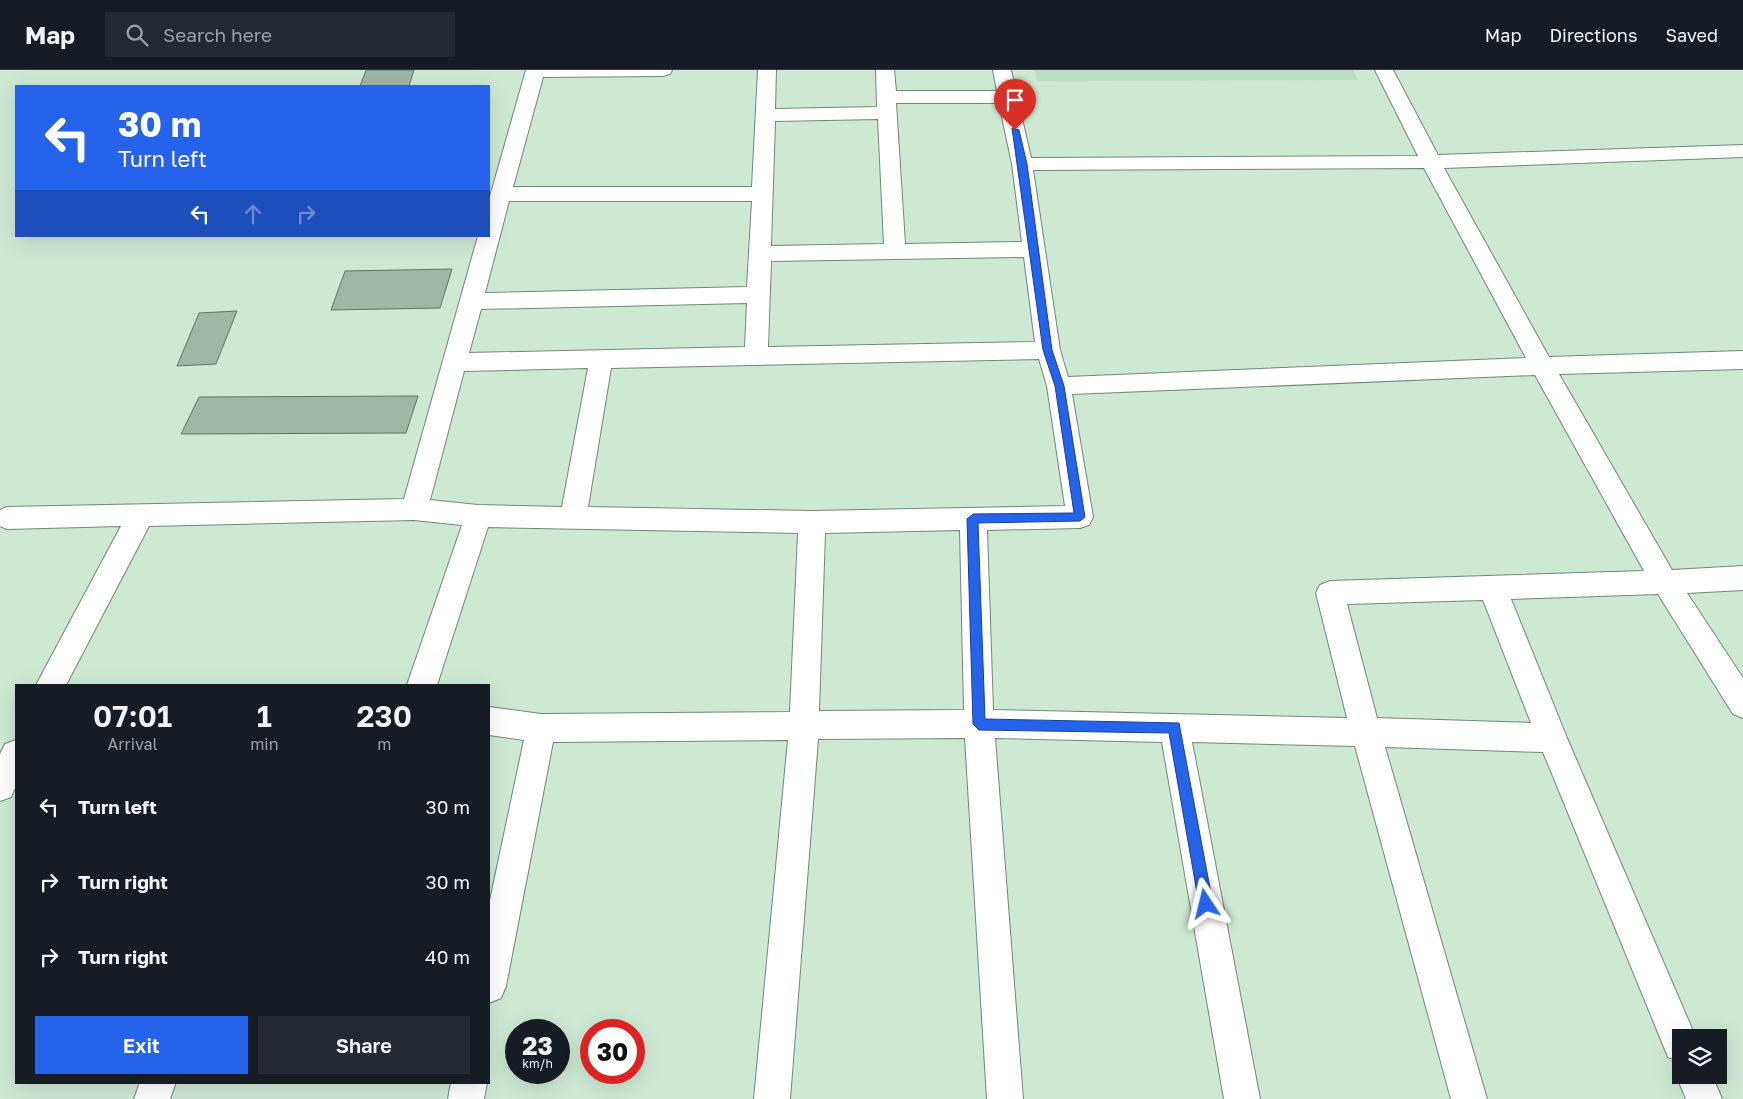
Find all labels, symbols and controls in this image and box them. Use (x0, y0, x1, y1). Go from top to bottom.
search box (105, 12, 455, 57)
text: Map (25, 20, 75, 49)
icon: search (123, 21, 151, 49)
text: Search here (163, 23, 272, 46)
text: Map (1485, 24, 1521, 46)
text: Directions (1549, 24, 1637, 46)
text: Saved (1665, 24, 1718, 46)
pin (994, 79, 1036, 130)
icon: arrive (1001, 86, 1029, 114)
text: 30 m (118, 103, 201, 145)
icon: left (35, 105, 100, 170)
text: Turn left (118, 145, 207, 172)
icon: left (186, 200, 214, 228)
icon: ahead (239, 200, 267, 228)
icon: right (292, 200, 320, 228)
text: 07:01 (93, 698, 172, 734)
text: 1 (257, 698, 272, 734)
text: 230 (357, 698, 412, 734)
text: Arrival (108, 734, 158, 754)
text: min (250, 734, 278, 754)
text: m (377, 734, 391, 754)
icon: left (35, 793, 63, 821)
text: Turn left (78, 795, 157, 818)
text: 30 m (426, 795, 470, 818)
icon: right (35, 868, 63, 896)
text: Turn right (78, 870, 168, 893)
text: 30 m (426, 870, 470, 893)
position arrow (1179, 877, 1231, 929)
icon: right (35, 943, 63, 971)
text: Turn right (78, 945, 168, 968)
text: 40 m (425, 945, 470, 968)
button: Exit (35, 1016, 248, 1074)
button: Share (258, 1016, 470, 1074)
speed limit sign: 30 (580, 1019, 645, 1084)
map controls (1672, 1029, 1727, 1084)
button: layers (1672, 1029, 1727, 1084)
text: 23 (522, 1030, 553, 1061)
text: km/h (522, 1056, 553, 1071)

